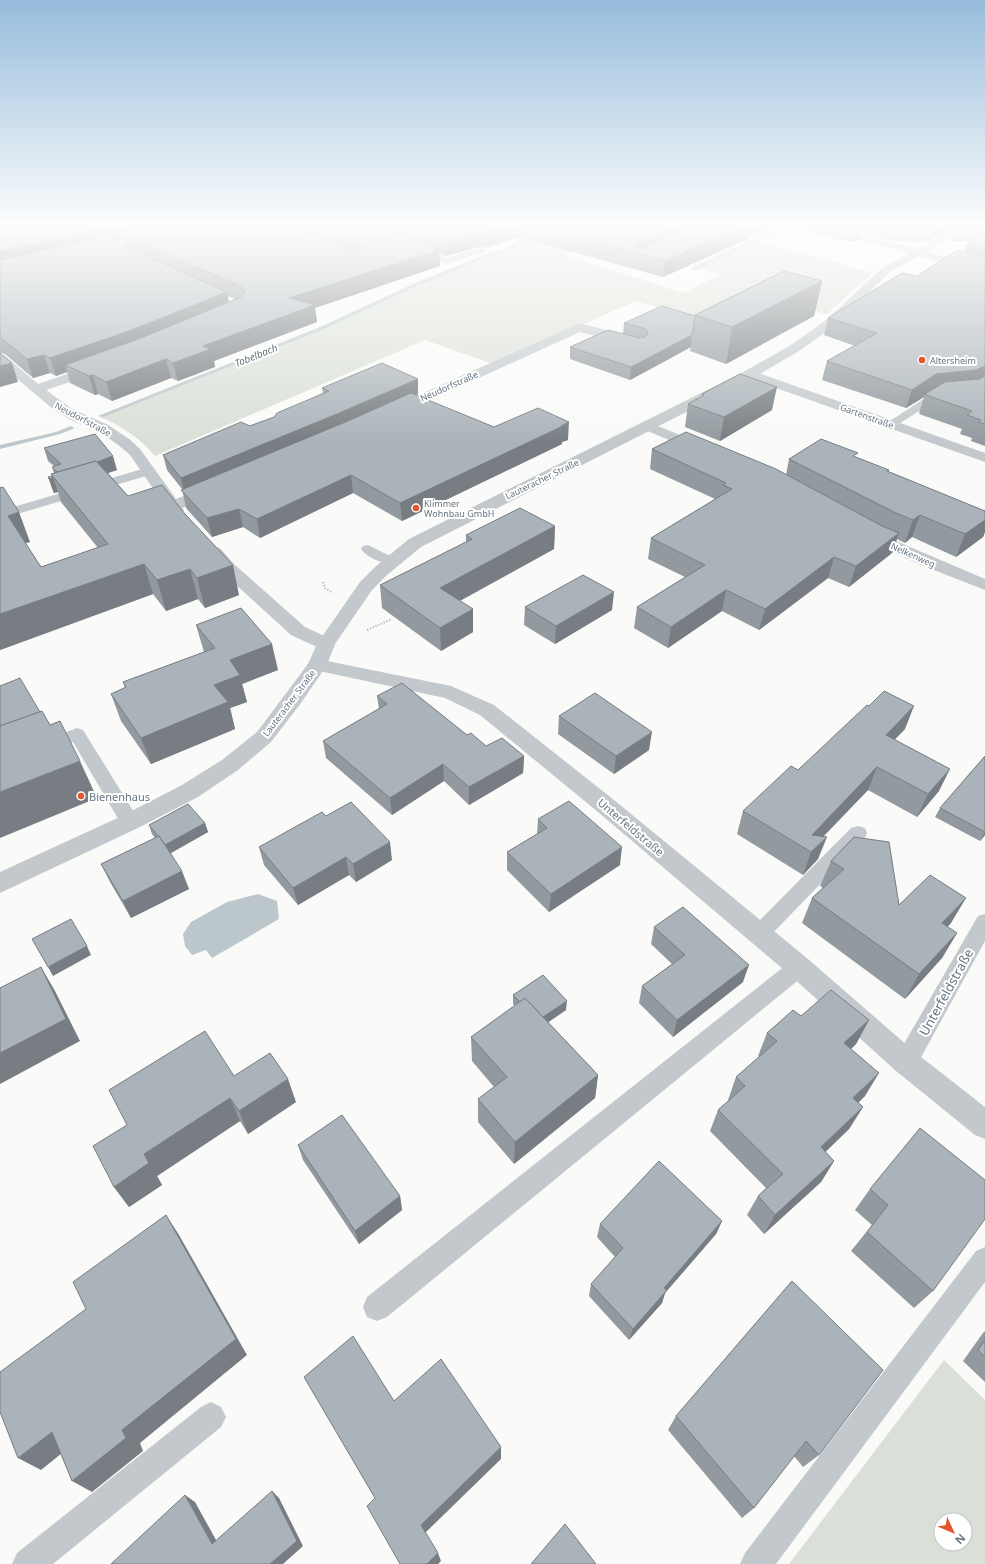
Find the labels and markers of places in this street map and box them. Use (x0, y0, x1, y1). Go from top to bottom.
place label: Altersheim (930, 354, 976, 367)
marker: Altersheim (917, 355, 927, 365)
place label: Klimmer Wohnbau GmbH (424, 497, 494, 520)
marker: Klimmer Wohnbau GmbH (411, 503, 421, 513)
place label: Bienenhaus (89, 789, 150, 804)
marker: Bienenhaus (76, 791, 86, 801)

